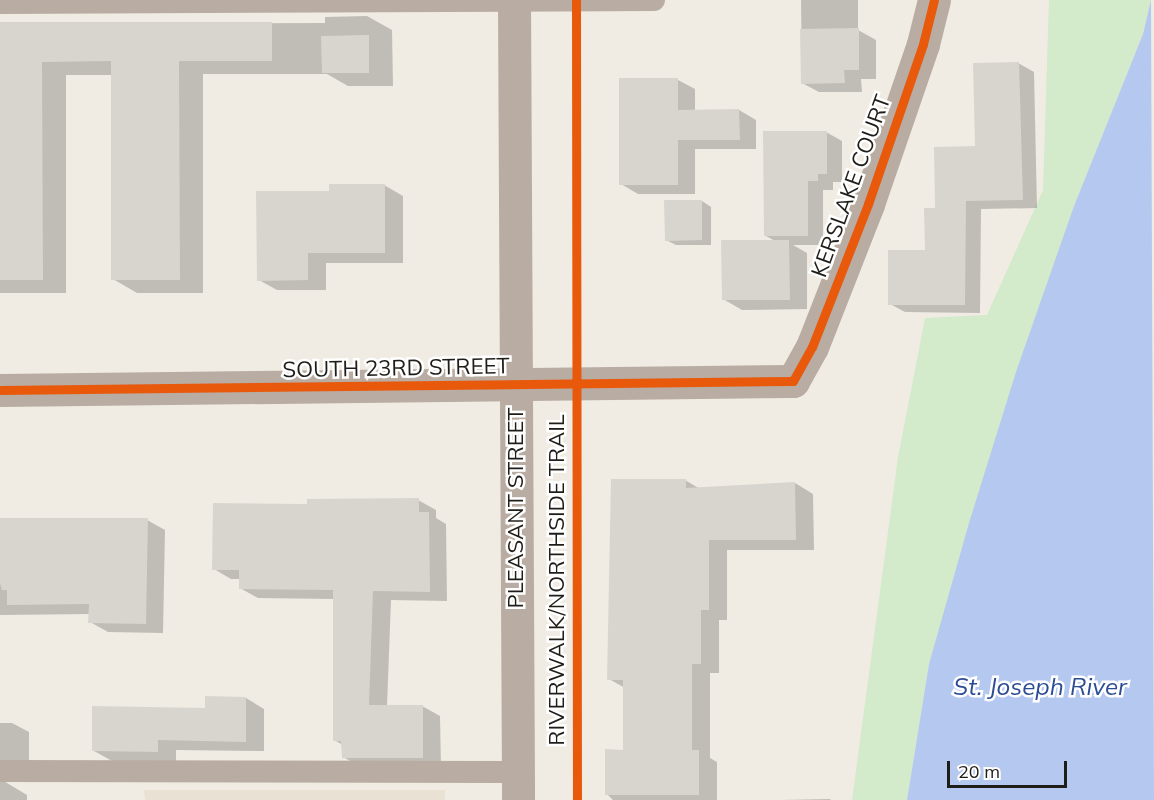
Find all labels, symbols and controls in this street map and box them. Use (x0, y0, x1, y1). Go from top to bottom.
street label: KERSLAKE COURT (806, 91, 896, 281)
street label: SOUTH 23RD STREET (282, 353, 510, 383)
street label: PLEASANT STREET (503, 407, 529, 609)
street label: RIVERWALK/NORTHSIDE TRAIL (544, 414, 570, 746)
water label: St. Joseph River (953, 673, 1127, 701)
scale bar (950, 749, 1070, 787)
text: 20 m (958, 760, 1000, 783)

